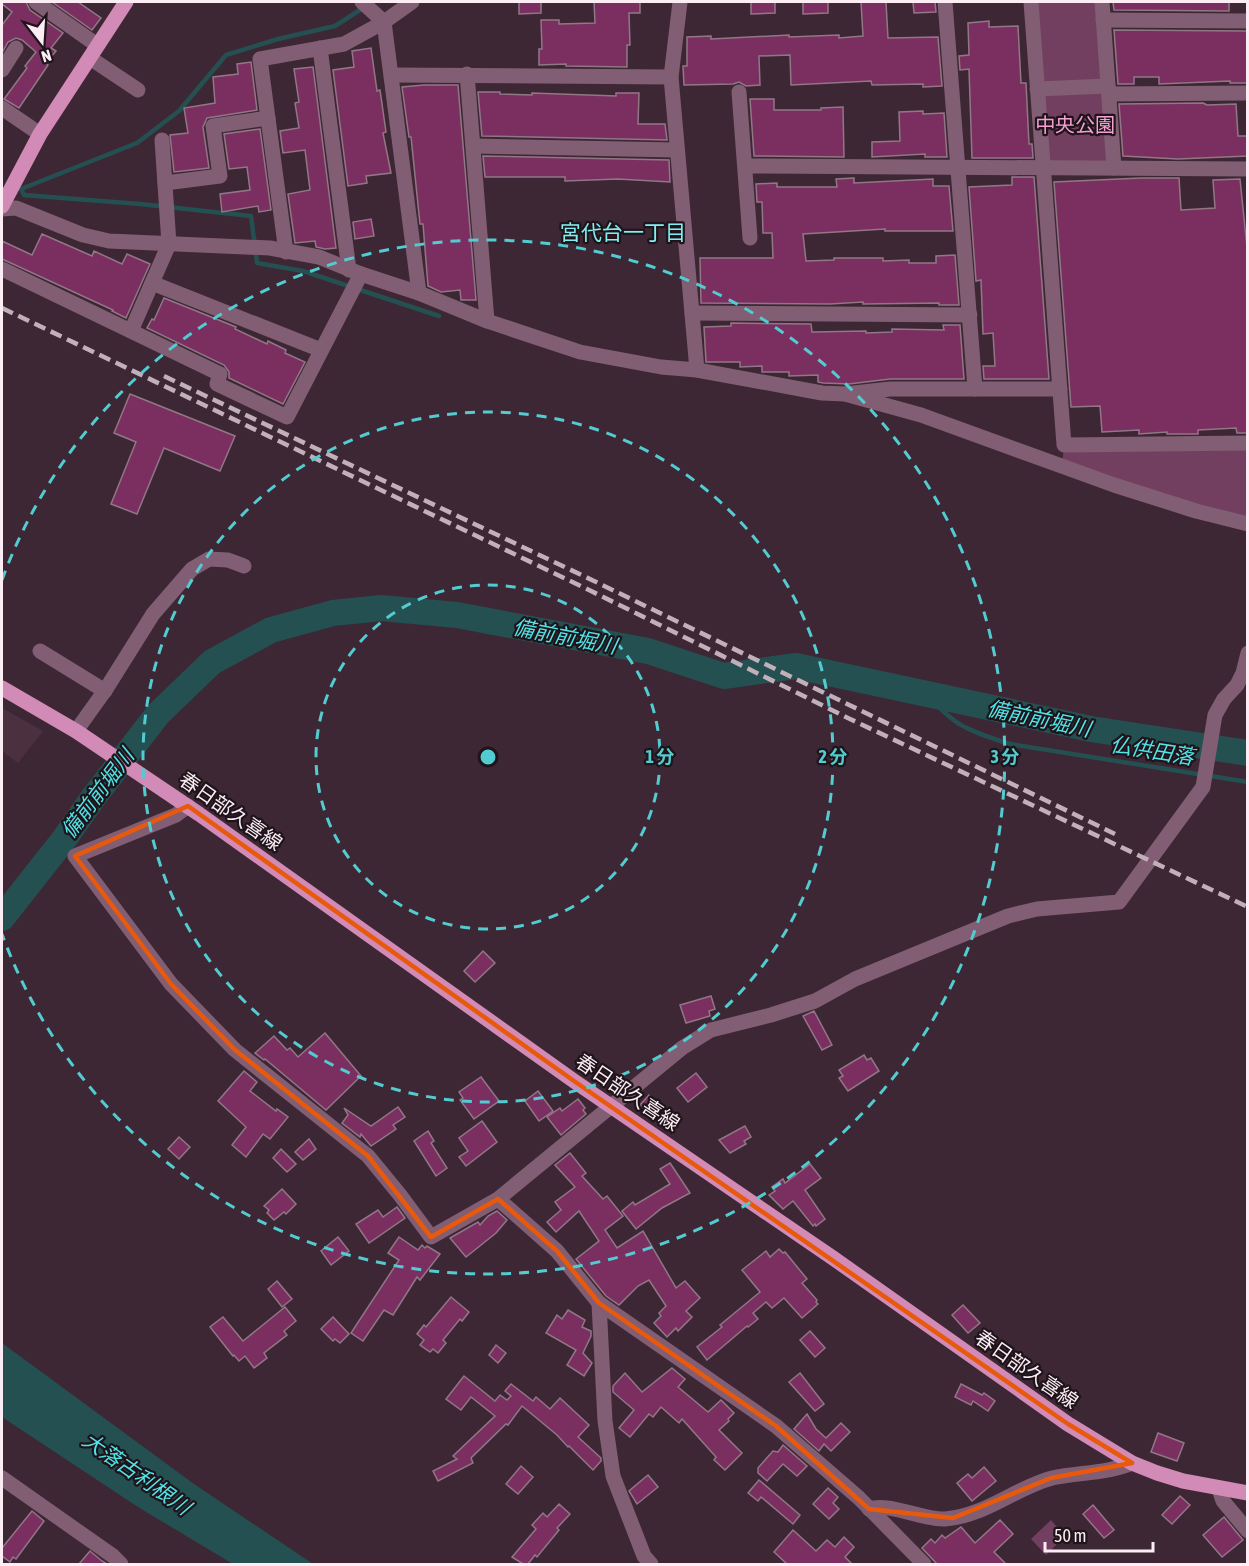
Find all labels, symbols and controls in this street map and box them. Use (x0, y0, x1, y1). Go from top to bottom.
north arrow (12, 12, 72, 72)
text: N (39, 46, 54, 66)
park label: 中央公園 (1035, 113, 1115, 136)
district label: 宮代台一丁目 (560, 220, 686, 244)
water label: 備前前堀川 (511, 614, 621, 658)
water label: 備前前堀川 (985, 695, 1095, 741)
water label: 仏供田落 (1109, 732, 1198, 769)
water label: 備前前堀川 (56, 742, 139, 842)
text: 1 分 (646, 746, 674, 767)
text: 2 分 (819, 746, 847, 767)
text: 3 分 (991, 746, 1019, 767)
centre of rings (478, 747, 498, 767)
street label: 春日部久喜線 (175, 767, 287, 855)
street label: 春日部久喜線 (572, 1049, 684, 1135)
street label: 春日部久喜線 (971, 1325, 1083, 1413)
water label: 大落古利根川 (79, 1427, 197, 1520)
scale bar (1045, 1515, 1153, 1553)
text: 50 m (1054, 1525, 1086, 1546)

